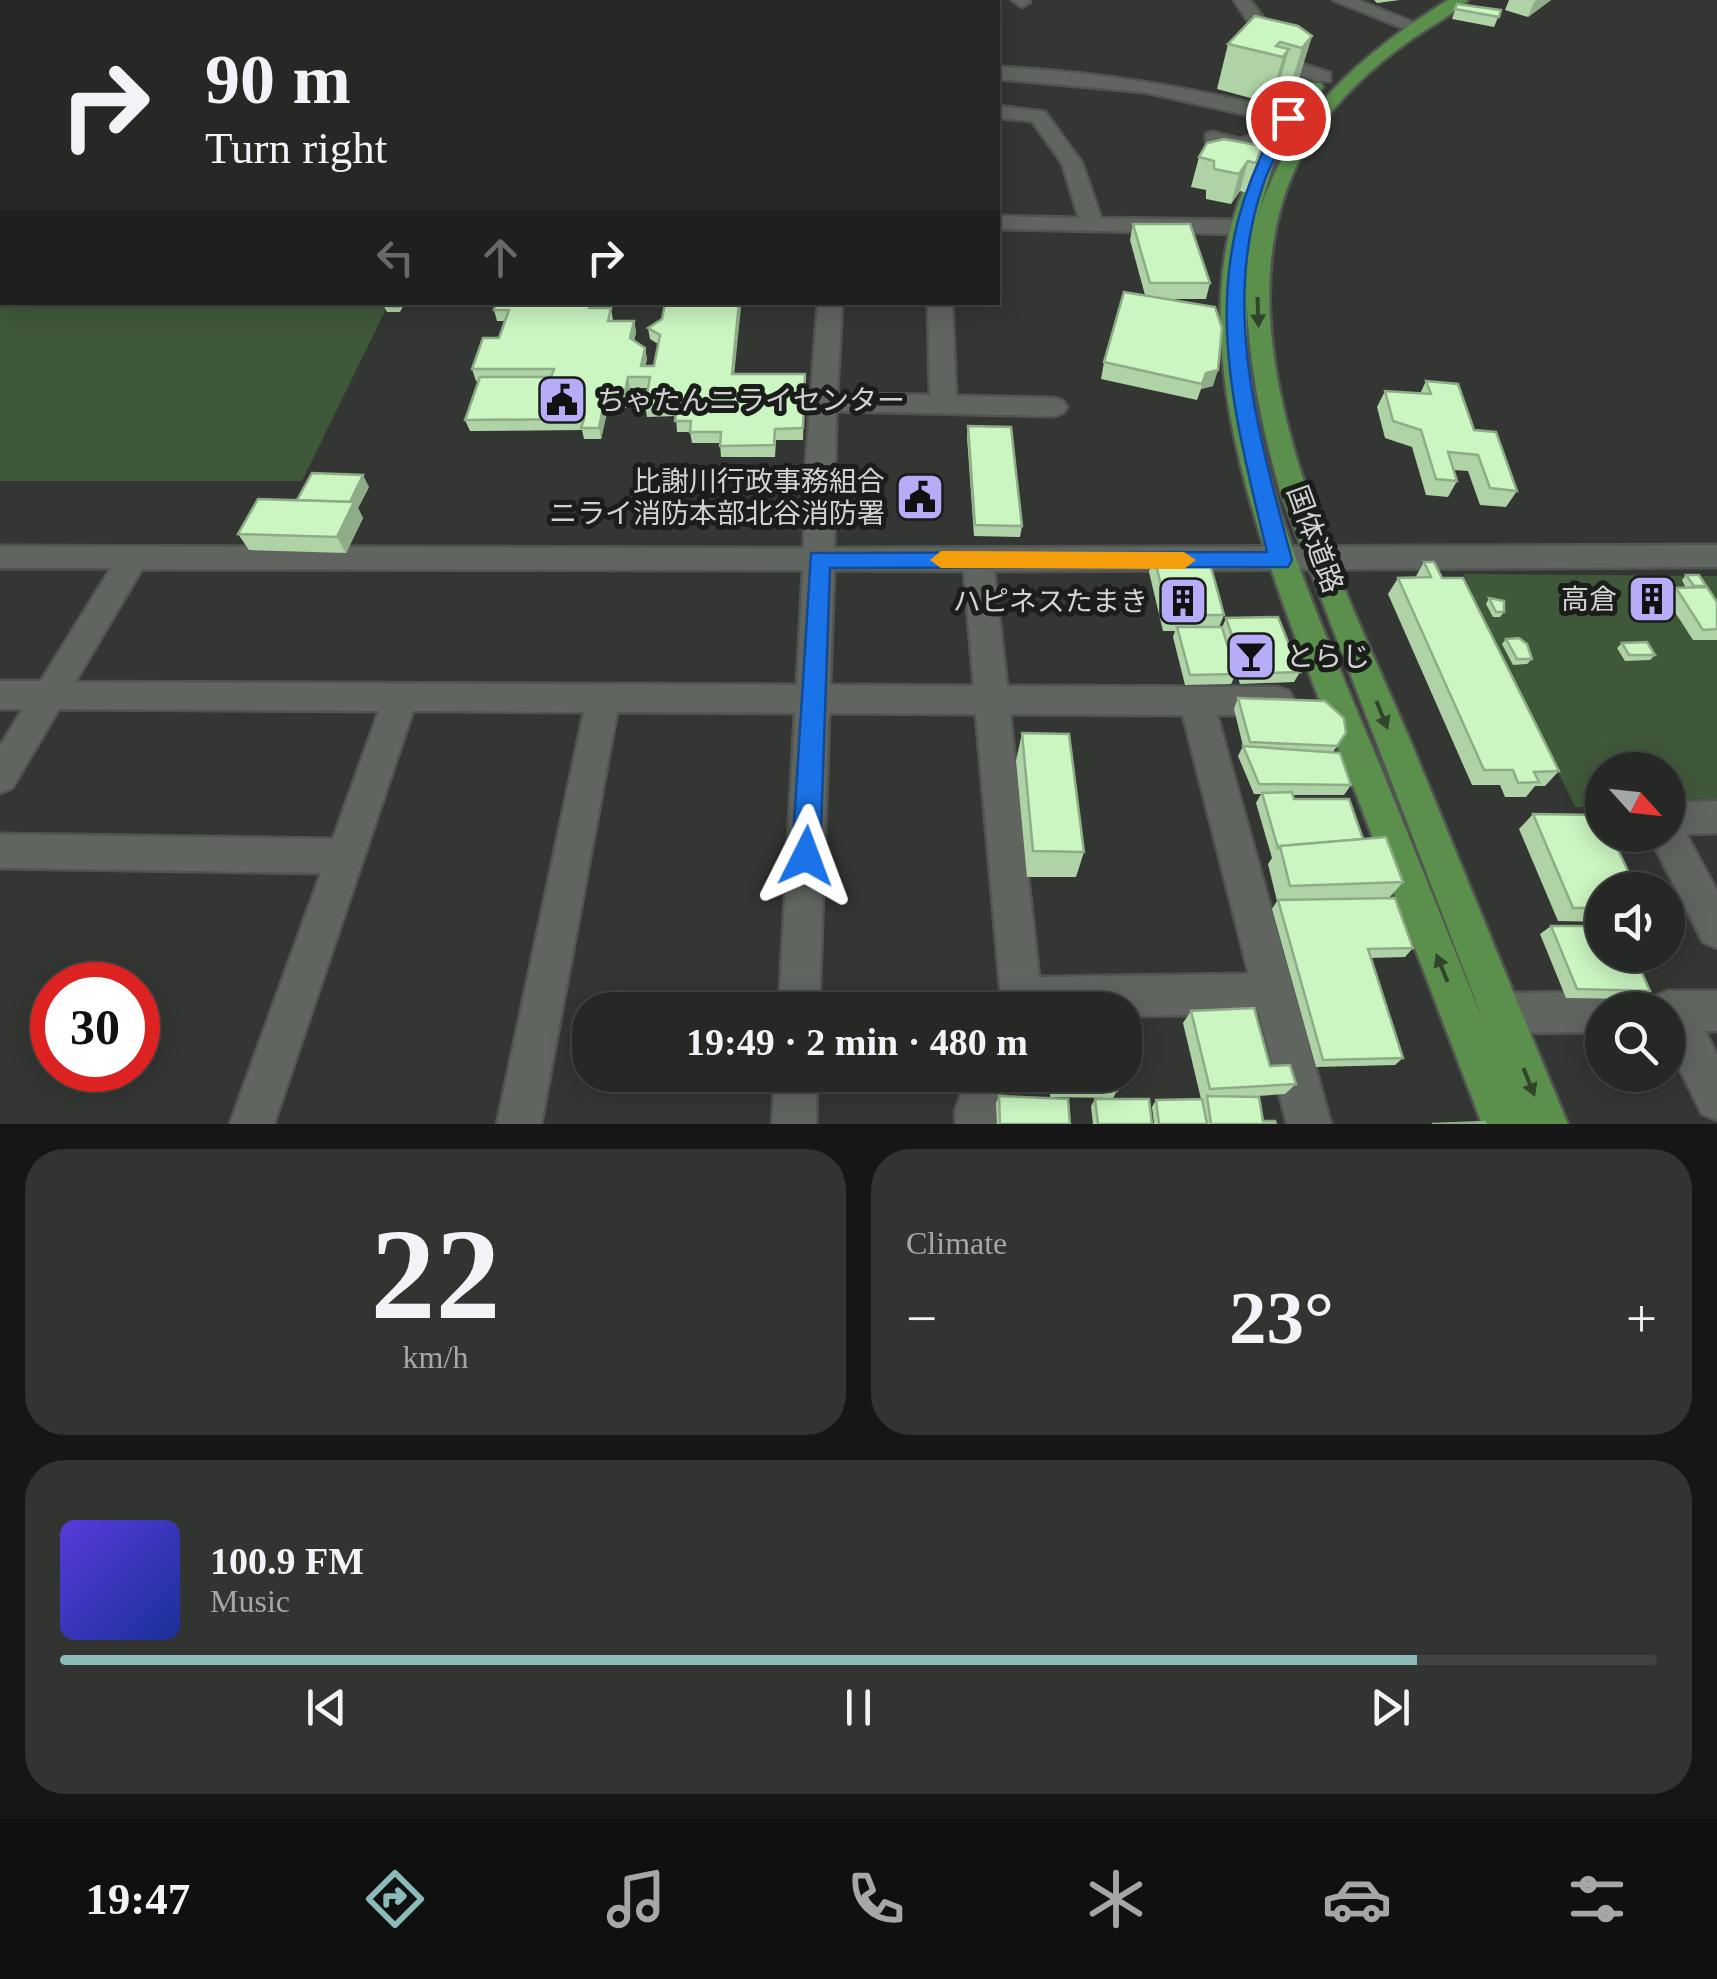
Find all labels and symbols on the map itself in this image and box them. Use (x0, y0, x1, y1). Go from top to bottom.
pin (1246, 76, 1331, 161)
one-way arrow (1251, 296, 1267, 328)
public building icon: ちゃたんニライセンター (536, 374, 588, 426)
place label: ちゃたんニライセンター (597, 385, 905, 416)
place label: 比謝川行政事務組合 ニライ消防本部北谷消防署 (549, 466, 885, 529)
public building icon: 比謝川行政事務組合 ニライ消防本部北谷消防署 (894, 471, 946, 523)
street label: 国体道路 (1281, 481, 1349, 597)
building icon: 高倉 (1626, 573, 1678, 625)
building icon: ハピネスたまき (1157, 575, 1209, 627)
place label: 高倉 (1561, 584, 1617, 615)
place label: ハピネスたまき (953, 586, 1148, 617)
bar icon: とらじ (1225, 630, 1277, 682)
place label: とらじ (1286, 641, 1370, 672)
one-way arrow (1375, 701, 1391, 731)
north arrow (1585, 752, 1685, 852)
position arrow (754, 804, 858, 908)
one-way arrow (1434, 953, 1450, 983)
speed limit sign: 30 (30, 962, 160, 1092)
one-way arrow (1521, 1067, 1537, 1097)

